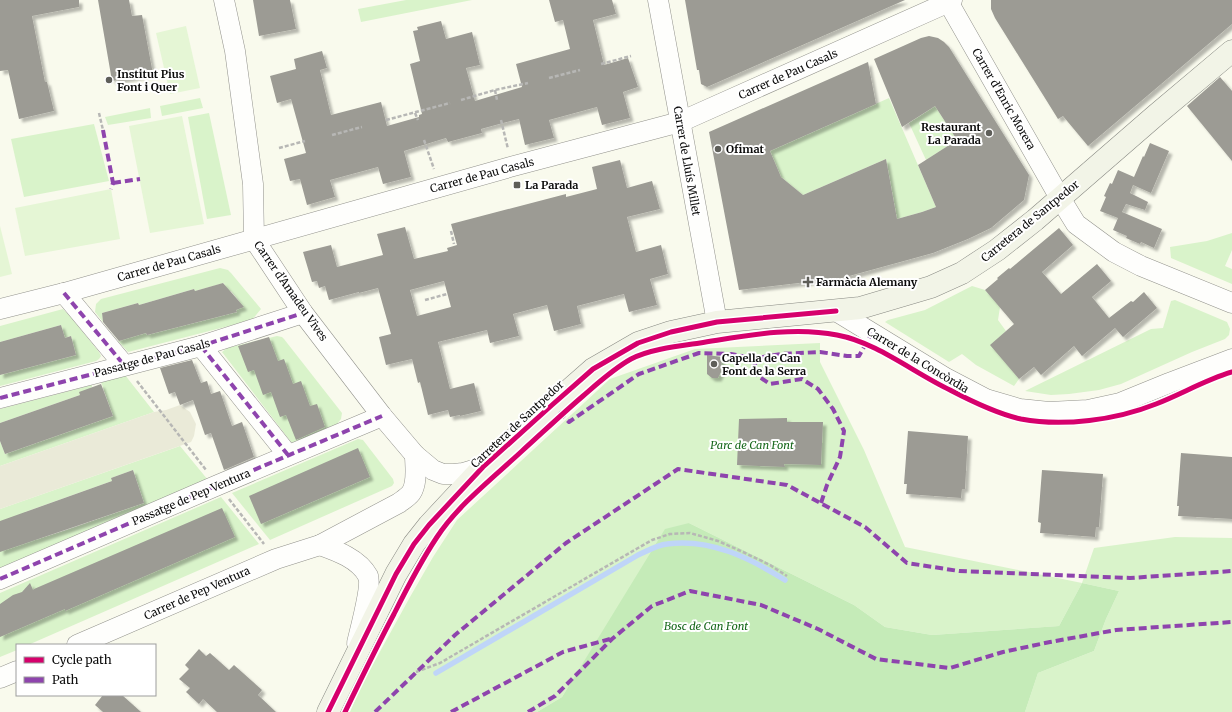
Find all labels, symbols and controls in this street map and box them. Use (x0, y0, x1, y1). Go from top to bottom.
street label: Carrer de Pau Casals (736, 46, 840, 102)
street label: Carrer d'Enric Morera (969, 46, 1039, 152)
place label: Institut Pius Font i Quer (117, 67, 185, 94)
marker: Institut Pius Font i Quer (104, 75, 114, 85)
street label: Carrer de Lluís Millet (670, 105, 704, 218)
place label: Restaurant La Parada (921, 120, 982, 147)
marker: Restaurant La Parada (984, 128, 994, 138)
place label: Ofimat (726, 142, 764, 156)
marker: Ofimat (713, 144, 723, 154)
street label: Carrer de Pau Casals (429, 154, 535, 196)
street label: Carretera de Santpedor (978, 177, 1082, 265)
place label: La Parada (525, 178, 578, 192)
marker: La Parada (512, 180, 522, 190)
street label: Carrer d'Amadeu Vives (251, 238, 331, 344)
street label: Carrer de Pau Casals (116, 242, 222, 284)
place label: Farmàcia Alemany (816, 275, 918, 289)
marker: Farmàcia Alemany (803, 277, 813, 287)
street label: Carrer de la Concòrdia (865, 324, 972, 396)
street label: Passatge de Pau Casals (92, 336, 212, 380)
place label: Capella de Can Font de la Serra (722, 351, 806, 378)
marker: Capella de Can Font de la Serra (709, 359, 719, 369)
street label: Carretera de Santpedor (468, 377, 566, 471)
park label: Parc de Can Font (710, 438, 794, 452)
street label: Passatge de Pep Ventura (130, 466, 252, 528)
street label: Carrer de Pep Ventura (142, 563, 252, 623)
park label: Bosc de Can Font (664, 619, 748, 633)
legend (16, 644, 156, 696)
text: Cycle path (52, 652, 112, 667)
text: Path (52, 672, 78, 687)

